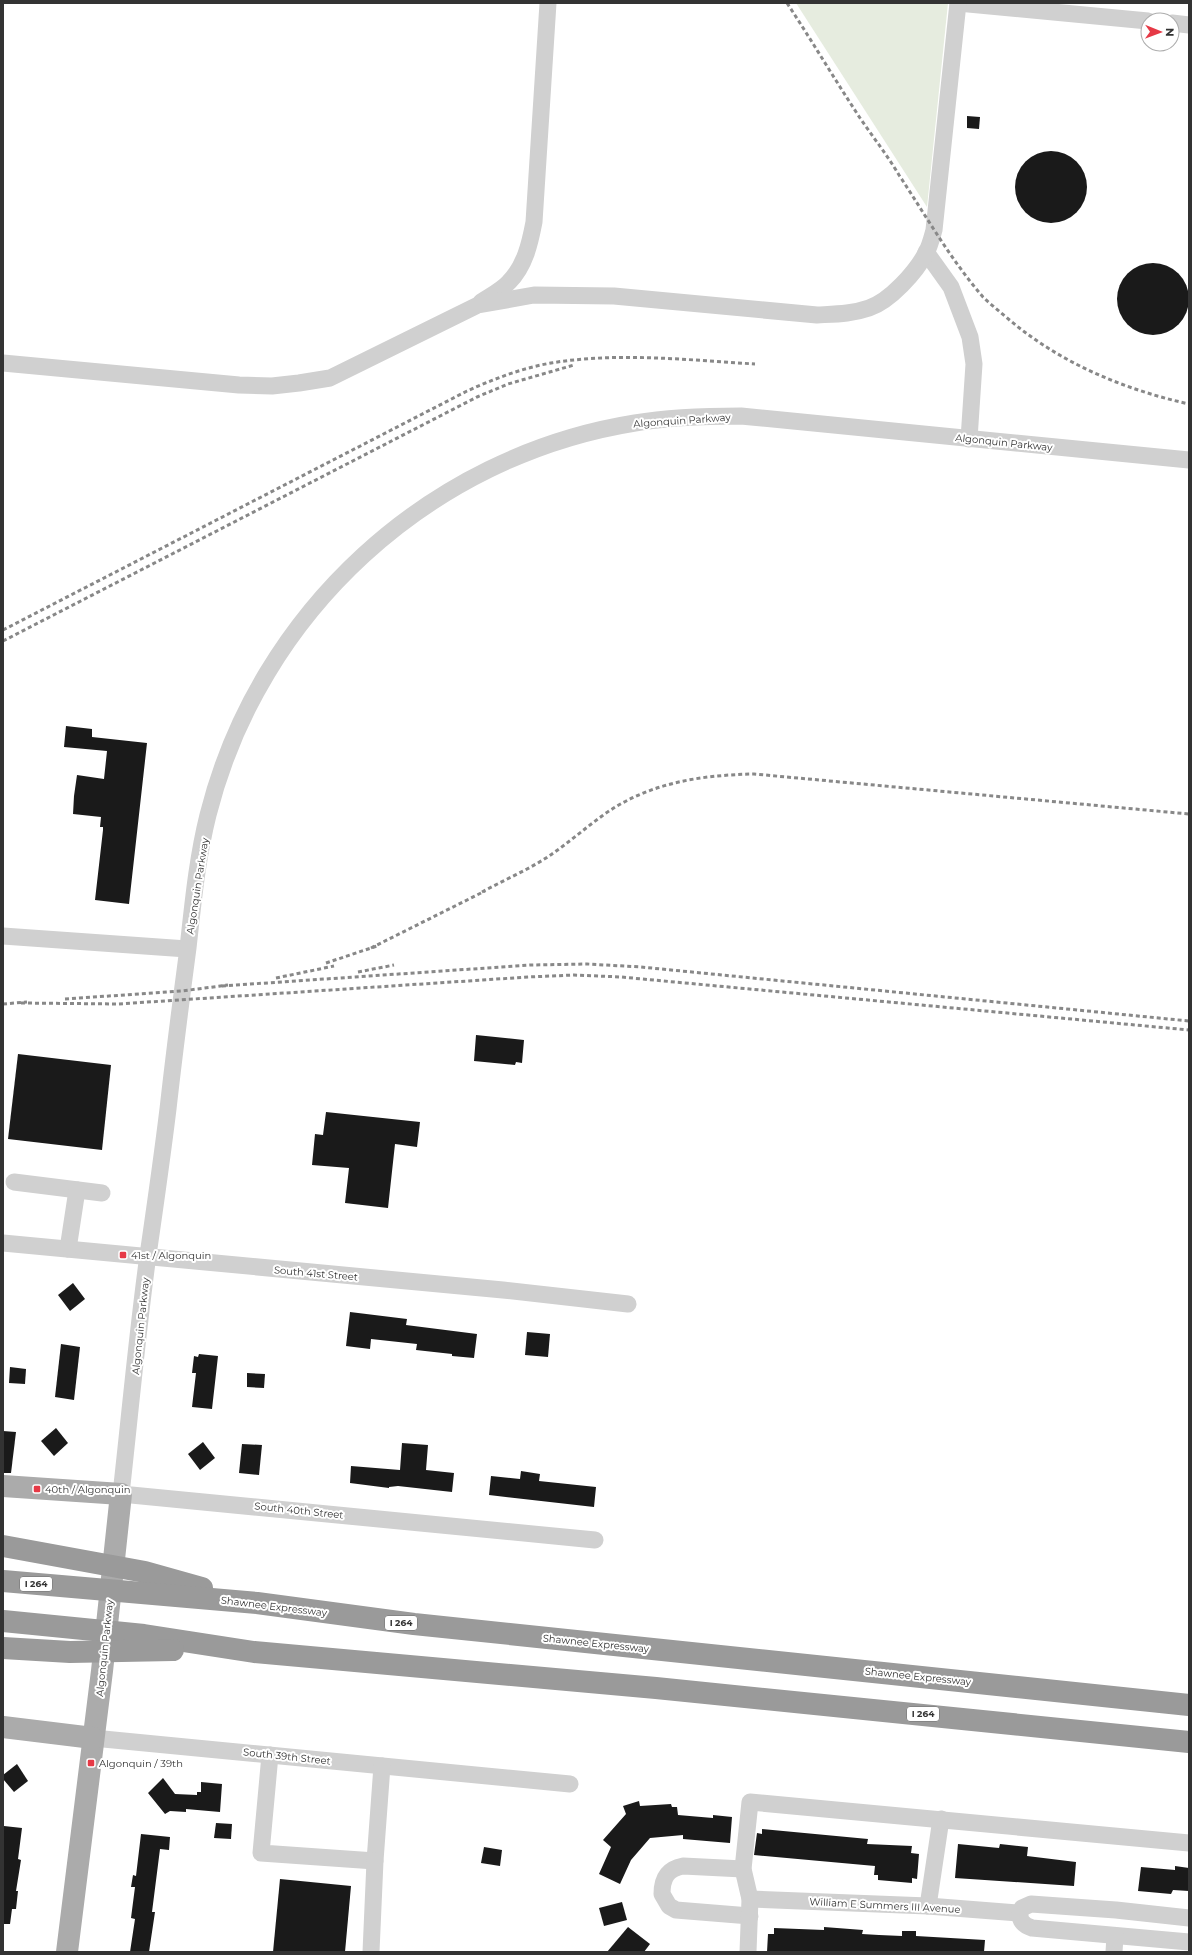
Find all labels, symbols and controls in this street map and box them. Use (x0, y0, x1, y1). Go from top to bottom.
north arrow (1140, 12, 1180, 52)
text: N (1163, 28, 1177, 37)
street label: Algonquin Parkway (633, 411, 732, 430)
street label: Algonquin Parkway (955, 431, 1054, 454)
street label: Algonquin Parkway (183, 836, 212, 935)
place label: 41st / Algonquin (131, 1249, 211, 1262)
marker: 41st / Algonquin (118, 1250, 128, 1260)
street label: South 41st Street (273, 1263, 359, 1284)
street label: Algonquin Parkway (129, 1276, 152, 1375)
place label: 40th / Algonquin (45, 1483, 130, 1496)
marker: 40th / Algonquin (32, 1484, 42, 1494)
street label: South 40th Street (254, 1499, 344, 1522)
road number: I 264 (20, 1577, 52, 1591)
street label: Shawnee Expressway (220, 1594, 328, 1620)
street label: Algonquin Parkway (93, 1598, 116, 1697)
road number: I 264 (385, 1616, 417, 1630)
street label: Shawnee Expressway (542, 1631, 650, 1656)
street label: Shawnee Expressway (864, 1664, 972, 1689)
road number: I 264 (907, 1707, 939, 1721)
street label: South 39th Street (242, 1745, 331, 1768)
place label: Algonquin / 39th (99, 1757, 183, 1770)
marker: Algonquin / 39th (86, 1758, 96, 1768)
street label: William E Summers III Avenue (809, 1895, 961, 1916)

